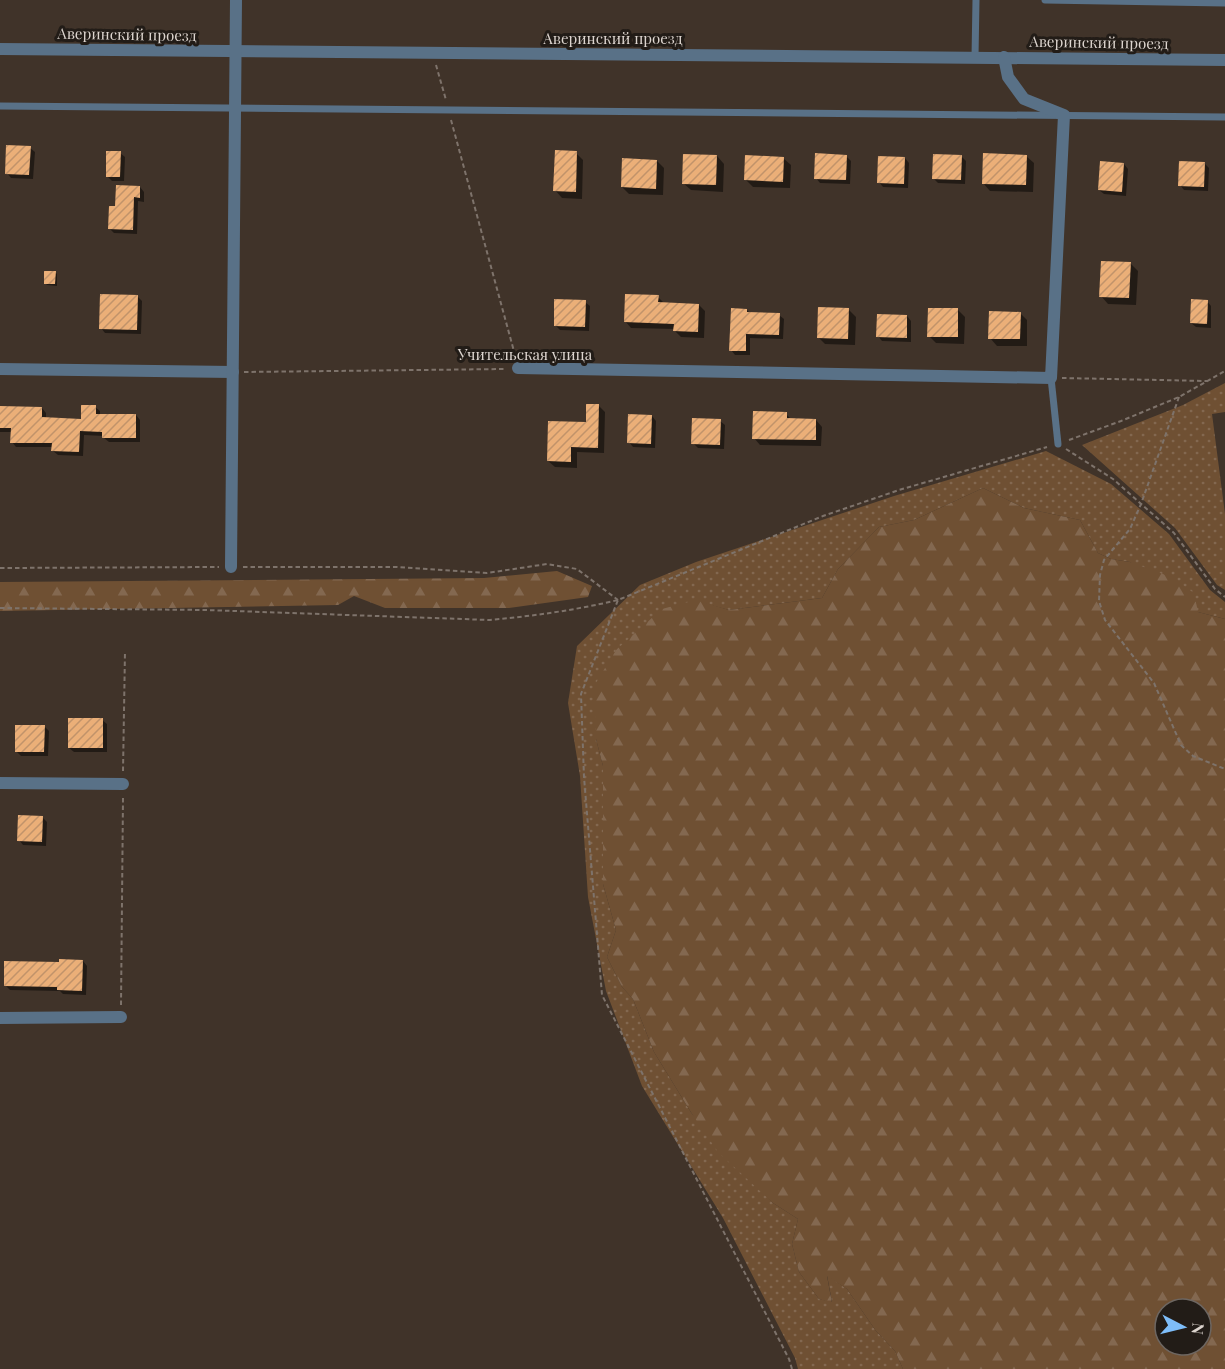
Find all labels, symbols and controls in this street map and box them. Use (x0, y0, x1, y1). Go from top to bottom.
street label: Аверинский проезд (56, 23, 197, 45)
street label: Аверинский проезд (542, 28, 683, 48)
street label: Аверинский проезд (1028, 31, 1169, 53)
street label: Учительская улица (457, 344, 593, 364)
north arrow (1153, 1297, 1213, 1357)
text: N (1187, 1322, 1210, 1336)

